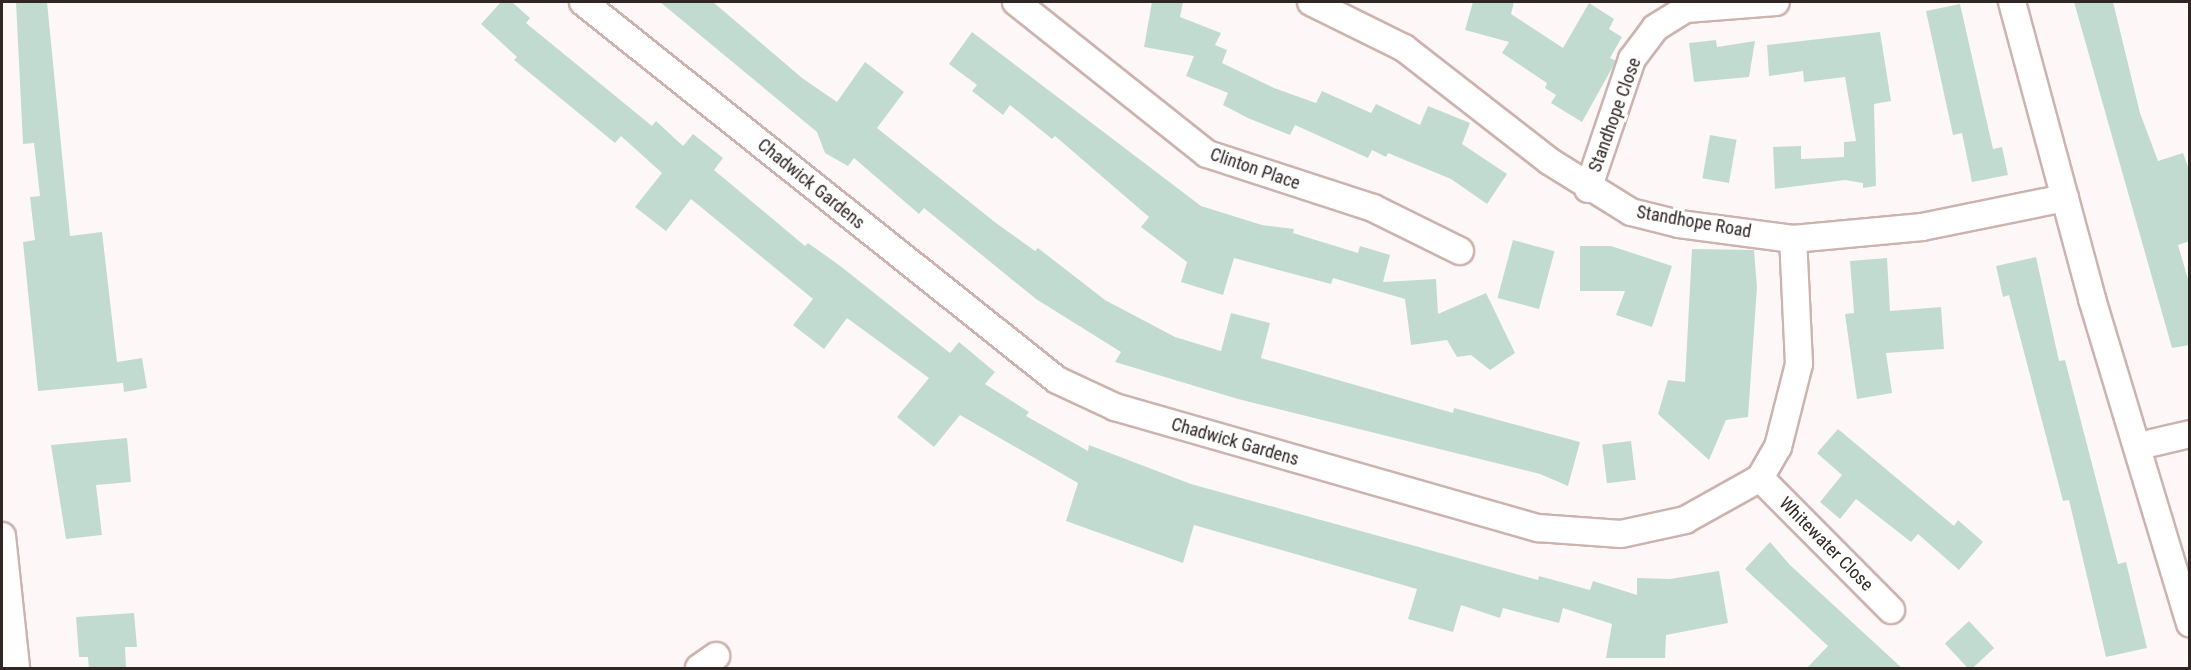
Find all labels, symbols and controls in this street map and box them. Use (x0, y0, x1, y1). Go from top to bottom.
street label: Standhope Close (1584, 55, 1646, 175)
street label: Chadwick Gardens (753, 134, 869, 234)
street label: Clinton Place (1207, 144, 1303, 194)
street label: Standhope Road (1635, 201, 1753, 243)
street label: Chadwick Gardens (1169, 413, 1301, 471)
street label: Whitewater Close (1775, 493, 1877, 595)

